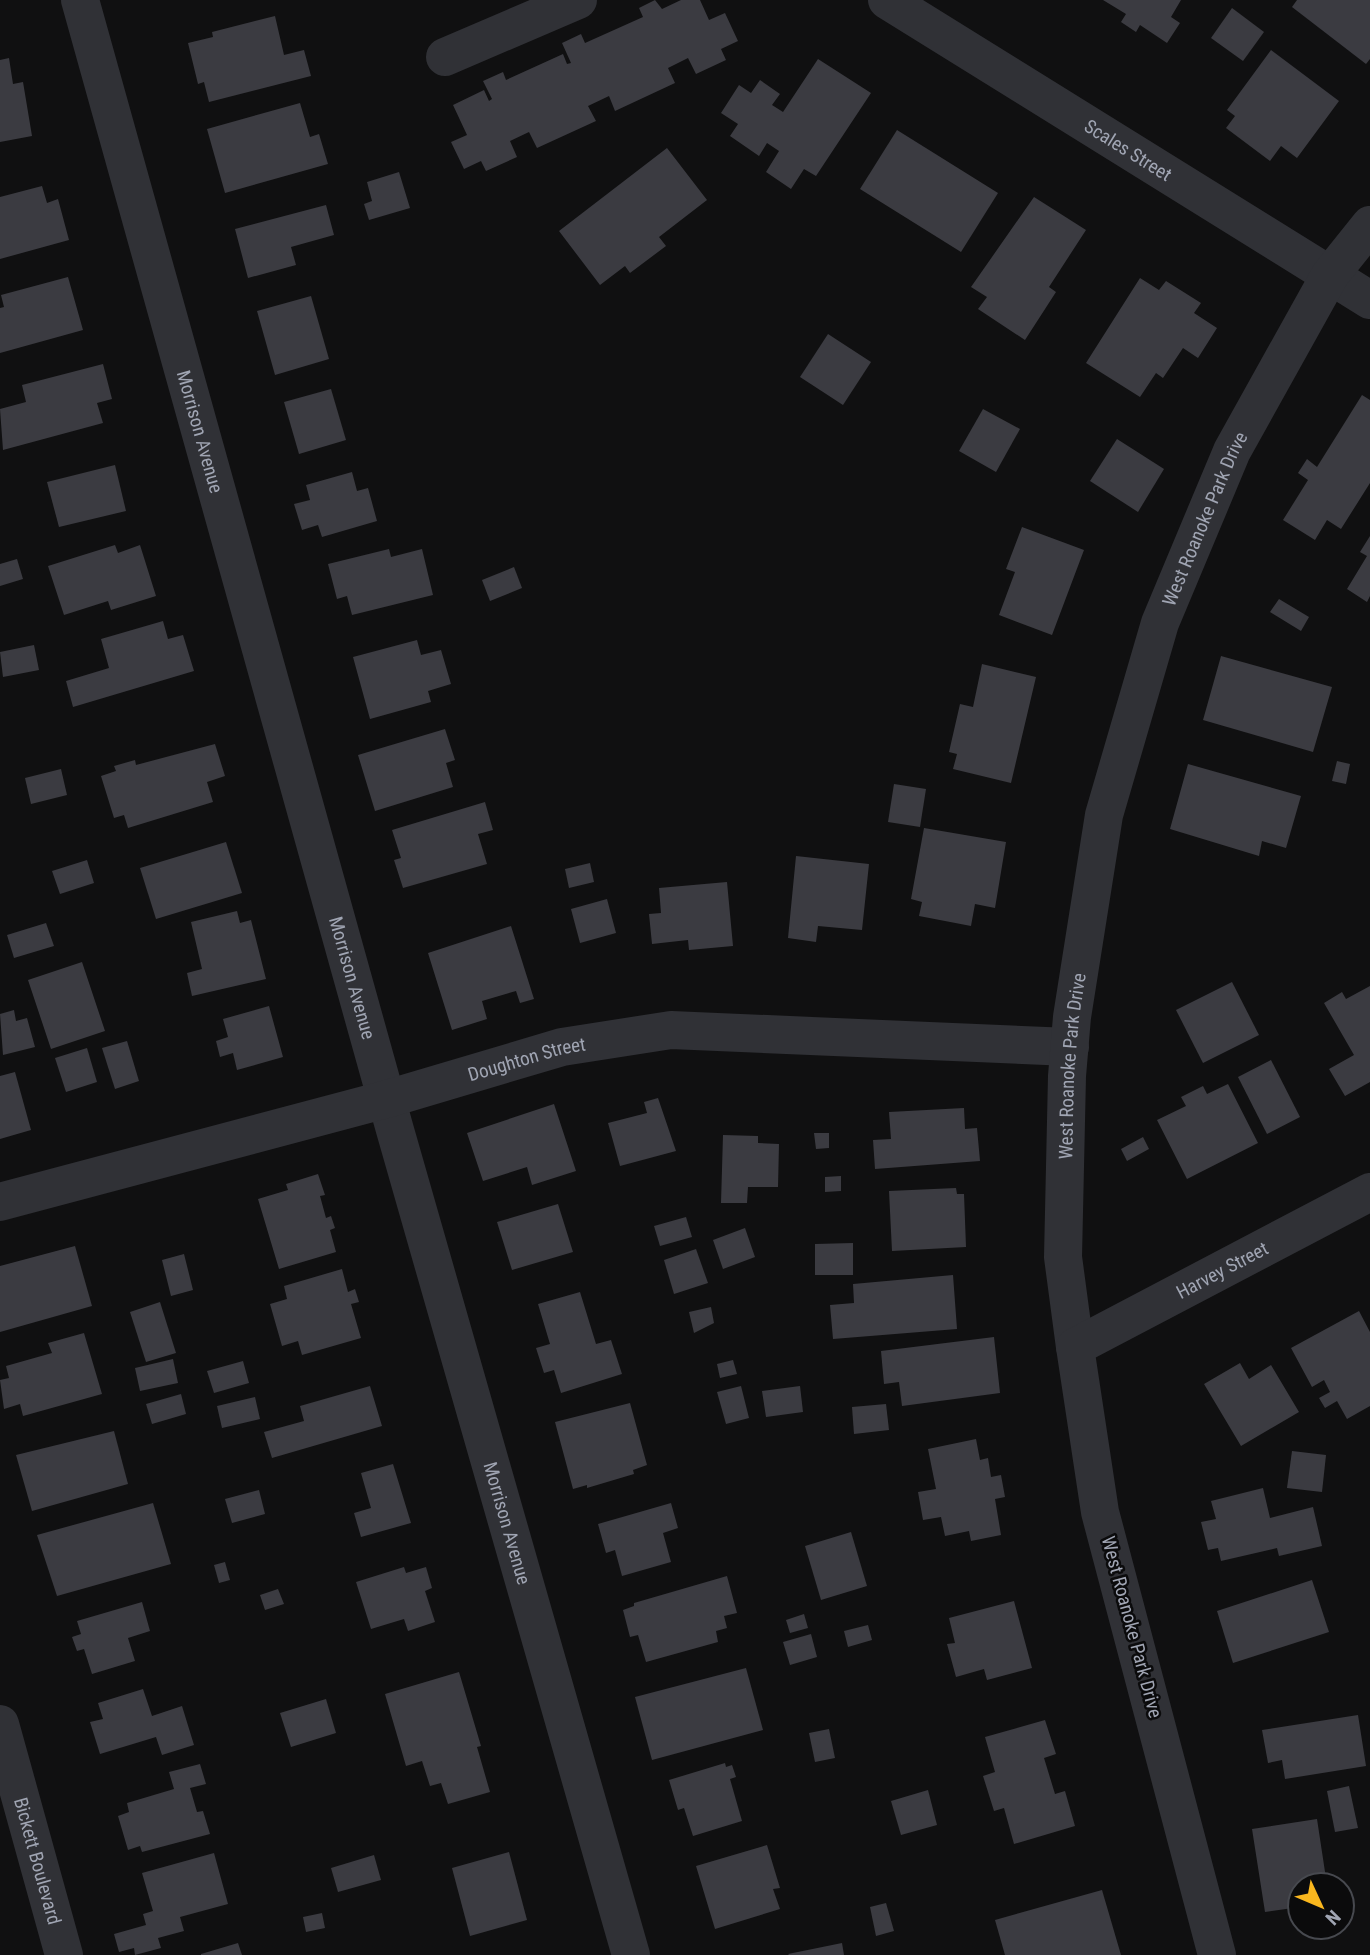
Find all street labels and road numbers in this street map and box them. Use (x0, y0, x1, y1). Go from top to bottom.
street label: Scales Street (1080, 114, 1176, 186)
street label: Morrison Avenue (172, 368, 228, 496)
street label: West Roanoke Park Drive (1157, 427, 1252, 609)
street label: Morrison Avenue (325, 914, 381, 1042)
street label: West Roanoke Park Drive (1054, 971, 1090, 1160)
street label: Doughton Street (465, 1032, 587, 1086)
street label: Harvey Street (1172, 1236, 1272, 1303)
street label: Morrison Avenue (479, 1459, 536, 1587)
street label: West Roanoke Park Drive (1097, 1534, 1167, 1720)
street label: Bickett Boulevard (9, 1795, 66, 1927)

